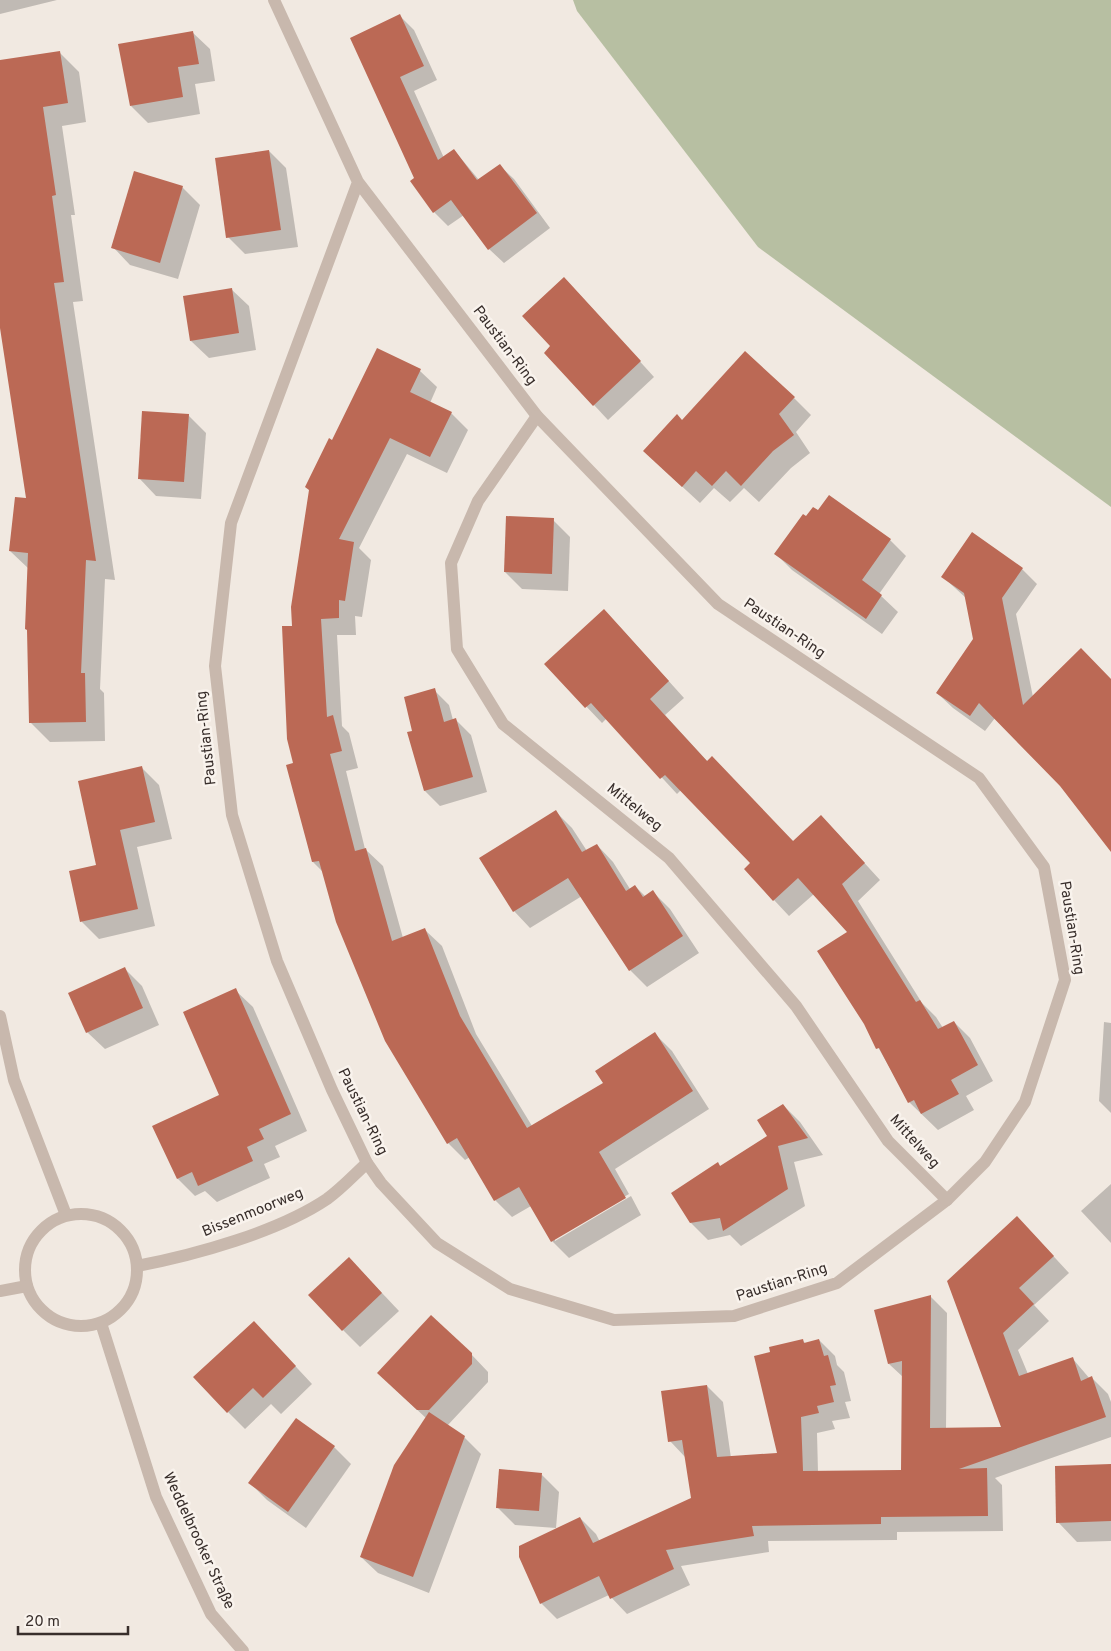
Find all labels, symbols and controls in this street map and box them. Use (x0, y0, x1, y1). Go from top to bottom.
street label: Paustian-Ring (468, 302, 540, 390)
street label: Paustian-Ring (739, 595, 829, 663)
street label: Paustian-Ring (193, 690, 221, 786)
street label: Mittelweg (602, 780, 666, 836)
street label: Paustian-Ring (1054, 880, 1088, 976)
street label: Paustian-Ring (333, 1065, 391, 1159)
street label: Mittelweg (885, 1111, 943, 1173)
street label: Bissenmoorweg (200, 1184, 306, 1242)
street label: Paustian-Ring (734, 1259, 830, 1307)
street label: Weddelbrooker Straße (158, 1469, 238, 1613)
scale bar (18, 1604, 128, 1636)
text: 20 m (25, 1613, 60, 1632)

